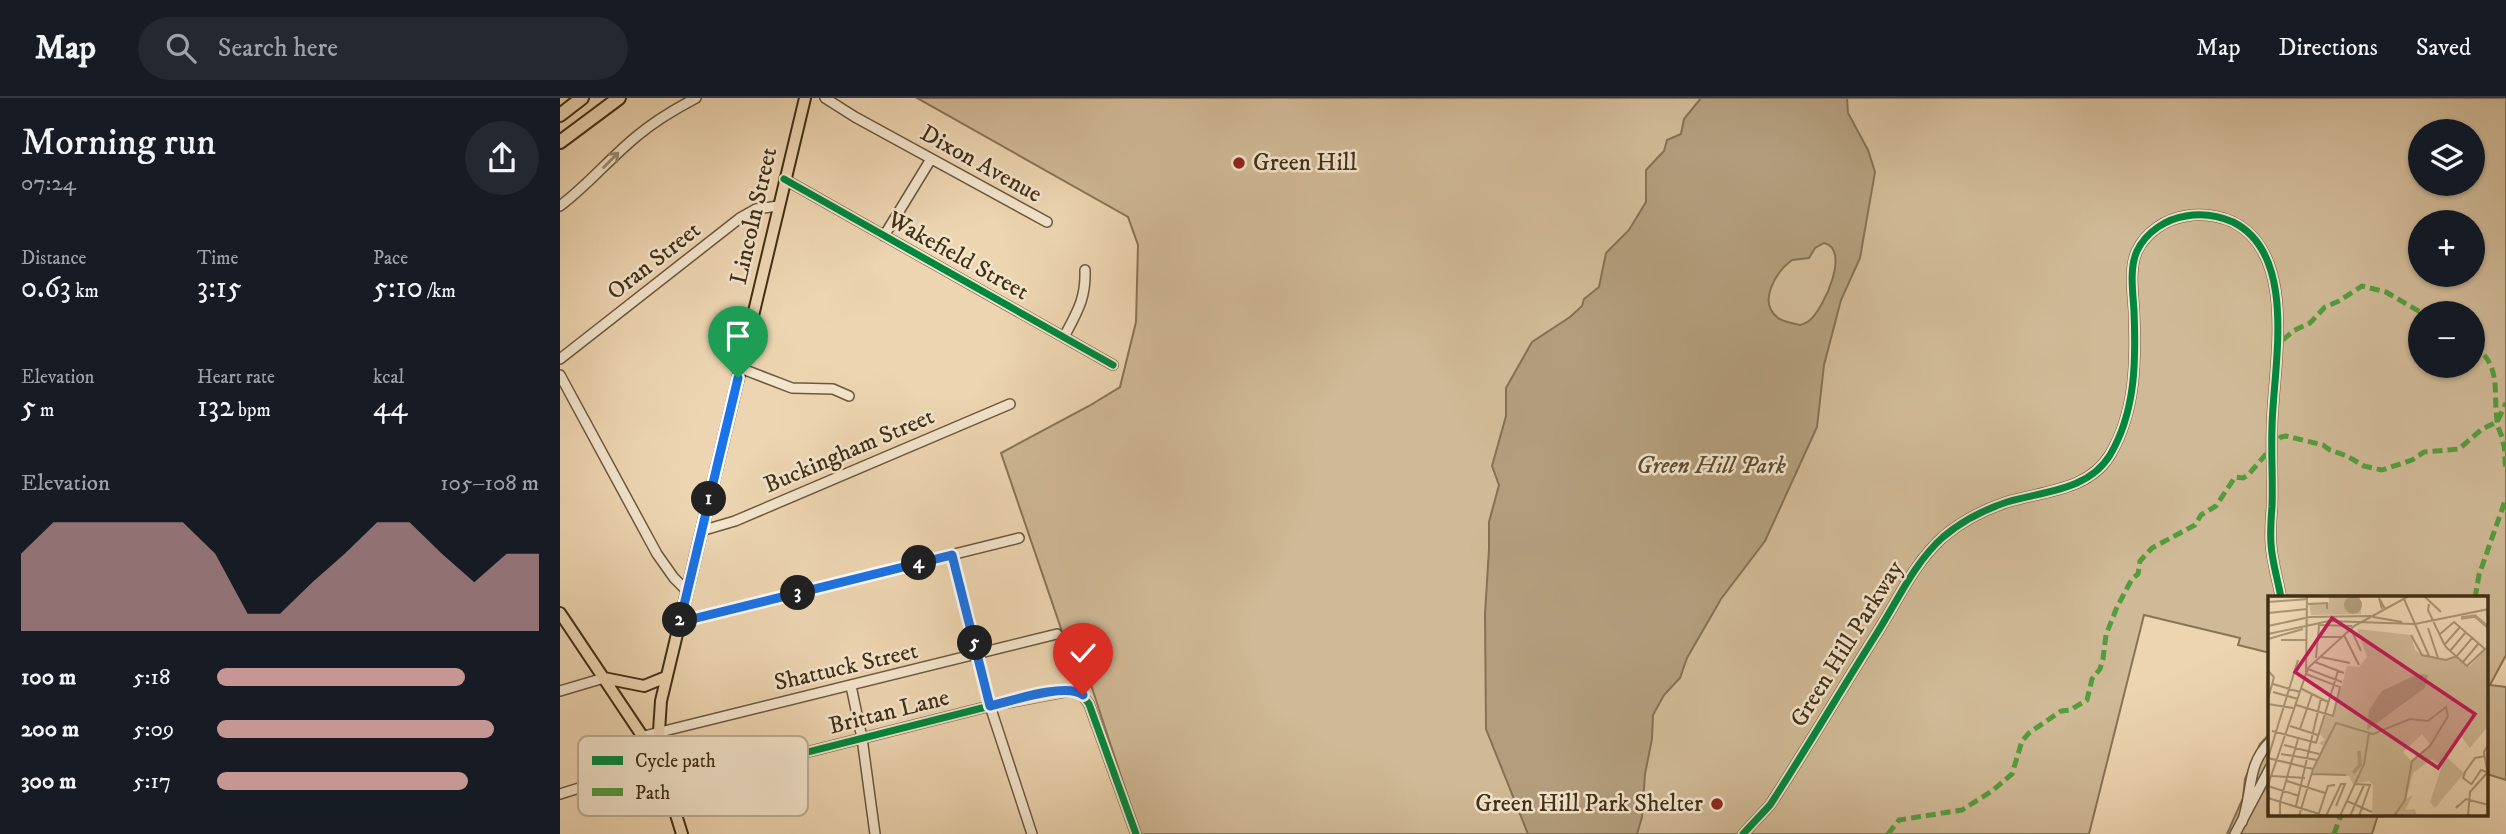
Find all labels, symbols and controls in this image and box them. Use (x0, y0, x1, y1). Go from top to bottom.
search box (138, 17, 628, 80)
text: Map (35, 28, 96, 69)
icon: search (162, 29, 200, 67)
text: Search here (218, 32, 338, 65)
text: Map (2196, 33, 2241, 63)
text: Directions (2279, 33, 2378, 63)
text: Saved (2416, 33, 2471, 63)
street label: Dixon Avenue (915, 118, 1047, 210)
text: Morning run (21, 119, 216, 167)
map controls (2408, 119, 2485, 378)
button: layers (2408, 119, 2485, 196)
button: share (465, 121, 539, 195)
street label: Lincoln Street (724, 144, 784, 287)
place label: Green Hill (1253, 148, 1358, 178)
one-way arrow (602, 152, 619, 169)
marker: Green Hill (1231, 155, 1247, 171)
text: 07:24 (21, 169, 76, 198)
street label: Wakefield Street (881, 204, 1034, 307)
button: + (2408, 210, 2485, 287)
street label: Oran Street (601, 215, 707, 307)
text: Distance (21, 247, 86, 270)
text: Time (197, 247, 238, 270)
text: Pace (373, 247, 408, 270)
text: 0.63 (21, 270, 71, 307)
text: 3:15 (197, 270, 242, 307)
text: 5:10 (373, 270, 423, 307)
text: km (71, 280, 99, 303)
text: /km (423, 280, 456, 303)
button: − (2408, 301, 2485, 378)
pin (708, 306, 768, 378)
icon: arrive (719, 317, 757, 355)
text: Elevation (21, 366, 95, 389)
text: Heart rate (197, 366, 275, 389)
text: kcal (373, 366, 404, 389)
text: 5 (21, 389, 36, 426)
text: 132 (197, 389, 234, 426)
text: 44 (373, 389, 408, 426)
text: m (36, 399, 54, 422)
text: bpm (234, 399, 271, 422)
street label: Buckingham Street (759, 401, 939, 500)
park label: Green Hill Park (1636, 451, 1786, 481)
text: Elevation (21, 469, 110, 498)
text: 105–108 m (440, 469, 539, 498)
pin: 1 (692, 482, 726, 516)
text: 1 (705, 487, 712, 510)
pin: 4 (902, 546, 936, 580)
text: 4 (913, 551, 924, 574)
street label: Green Hill Parkway (1784, 555, 1911, 733)
pin: 3 (780, 575, 816, 610)
text: 3 (794, 581, 801, 604)
inset map (2268, 596, 2488, 816)
pin: 2 (662, 602, 698, 638)
text: 2 (675, 608, 684, 631)
pin (1053, 623, 1113, 695)
pin: 5 (958, 626, 992, 660)
text: 5 (970, 631, 979, 654)
icon: check (1064, 634, 1102, 672)
street label: Shattuck Street (771, 636, 921, 698)
text: 100 m (21, 663, 76, 692)
text: 5:18 (133, 663, 170, 692)
street label: Brittan Lane (826, 683, 952, 741)
text: 200 m (21, 715, 79, 744)
text: 5:09 (133, 715, 174, 744)
legend (578, 736, 808, 816)
text: Cycle path (635, 750, 716, 773)
text: 300 m (21, 767, 77, 796)
text: 5:17 (133, 767, 171, 796)
text: Path (635, 782, 670, 805)
place label: Green Hill Park Shelter (1475, 789, 1703, 819)
marker: Green Hill Park Shelter (1709, 796, 1725, 812)

